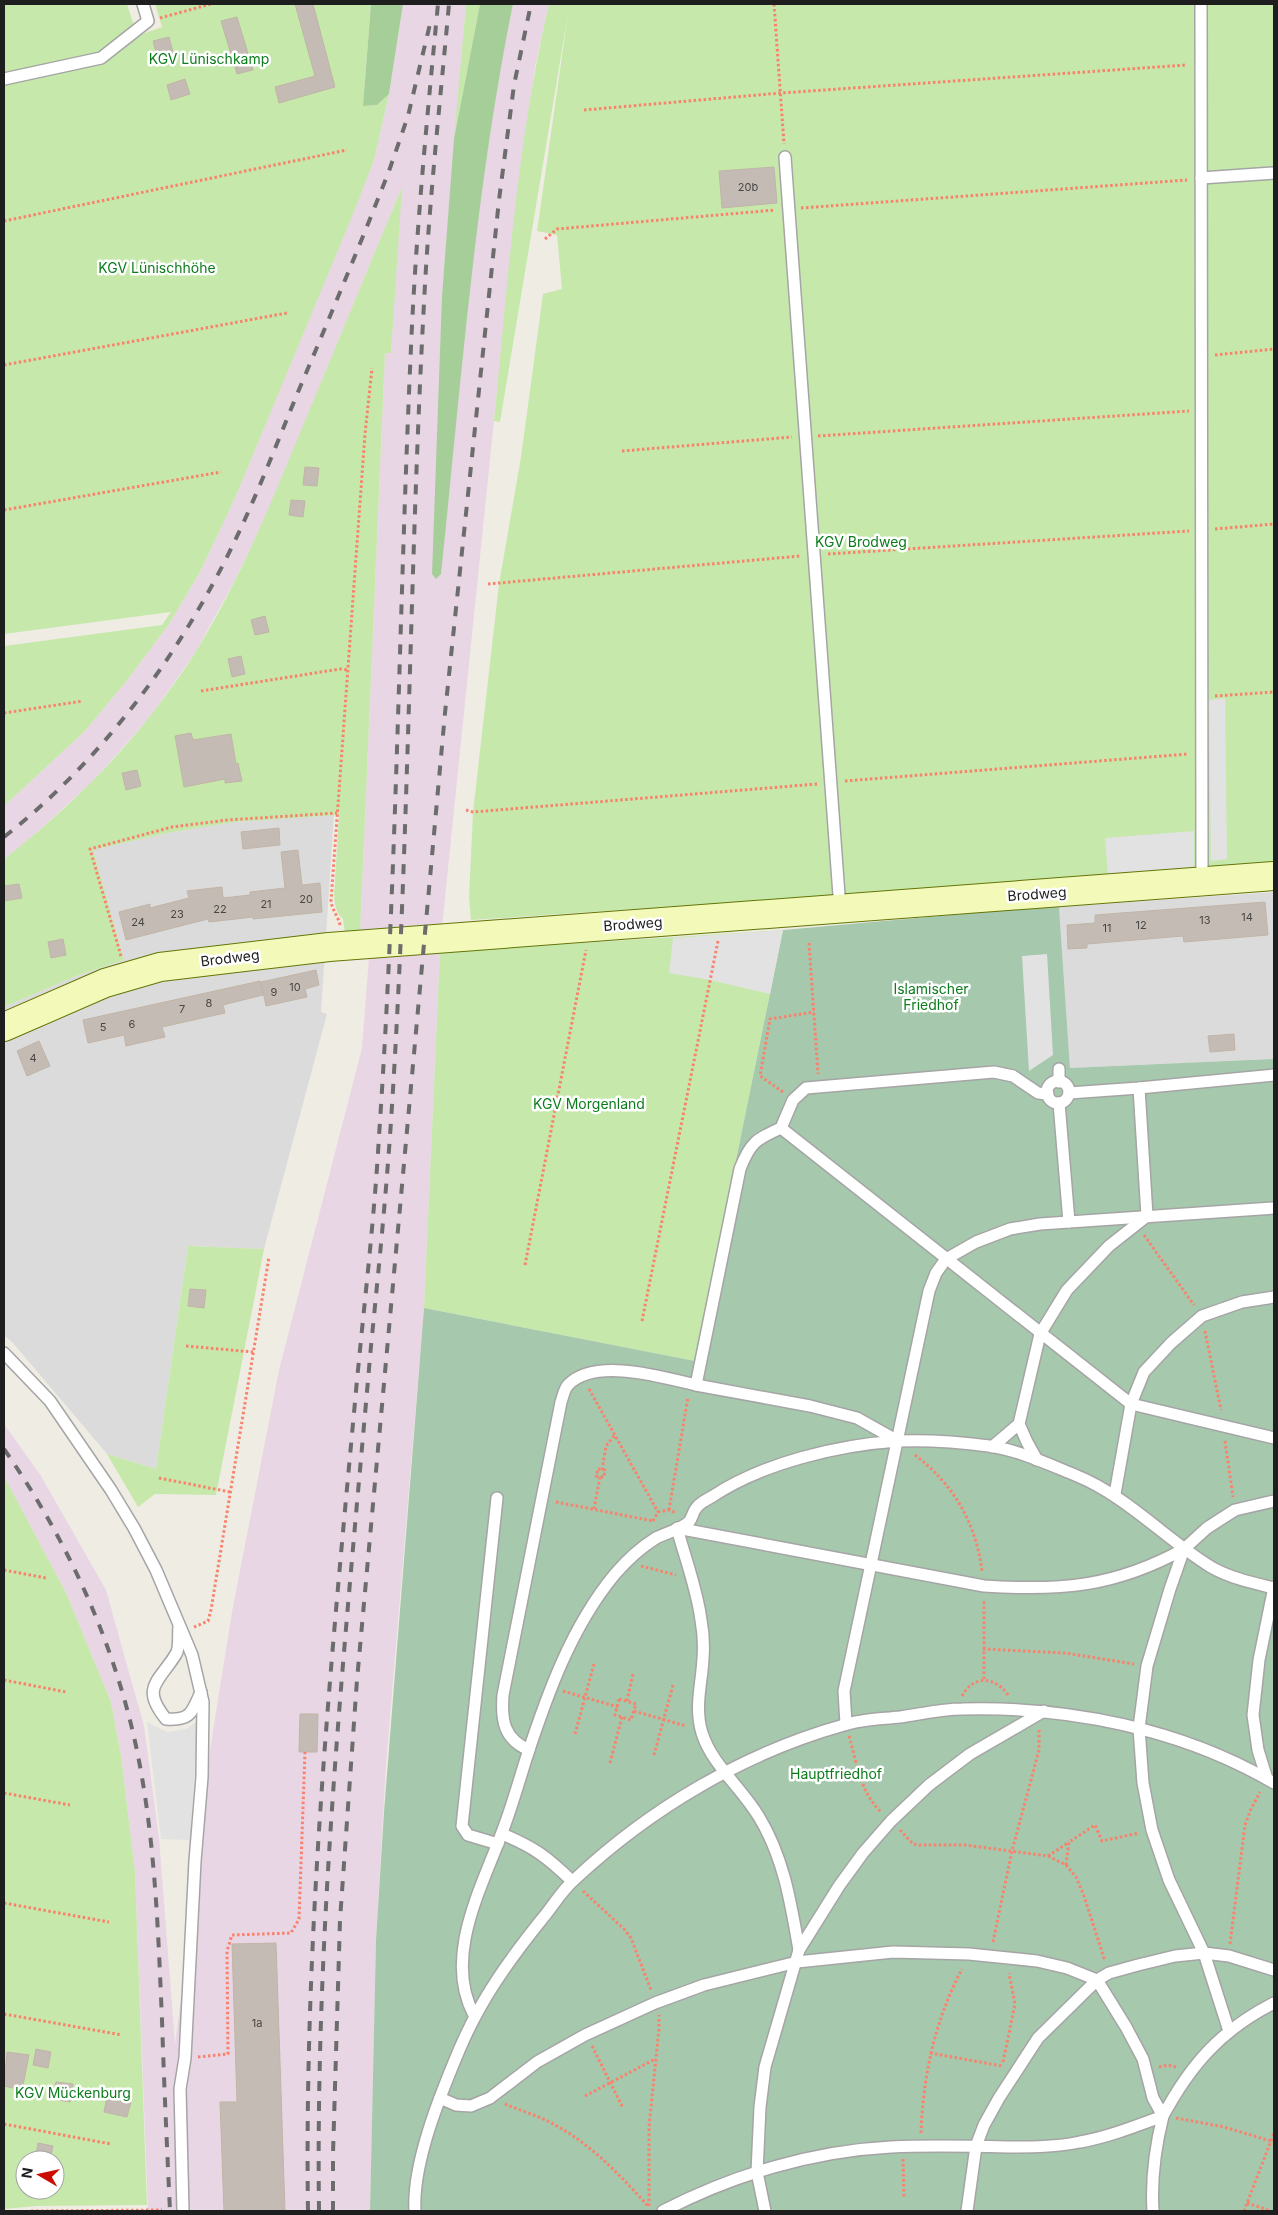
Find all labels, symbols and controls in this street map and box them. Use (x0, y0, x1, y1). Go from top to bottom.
park label: KGV Lünischkamp (149, 50, 269, 67)
house number: 20b (738, 180, 758, 194)
park label: KGV Lünischhöhe (98, 259, 216, 276)
park label: KGV Brodweg (815, 533, 907, 550)
street label: Brodweg (1007, 883, 1067, 904)
house number: 20 (299, 892, 313, 906)
house number: 21 (260, 897, 272, 911)
house number: 22 (213, 902, 227, 916)
house number: 23 (170, 907, 184, 921)
house number: 14 (1241, 910, 1253, 924)
street label: Brodweg (603, 913, 663, 934)
house number: 13 (1199, 913, 1211, 927)
house number: 24 (131, 915, 145, 929)
house number: 12 (1135, 918, 1147, 932)
house number: 11 (1103, 921, 1111, 935)
street label: Brodweg (200, 945, 260, 970)
house number: 10 (289, 980, 301, 994)
park label: Islamischer Friedhof (893, 980, 969, 1013)
house number: 9 (271, 985, 278, 999)
house number: 8 (206, 996, 213, 1010)
house number: 7 (179, 1002, 185, 1016)
house number: 6 (129, 1017, 136, 1031)
house number: 5 (100, 1020, 107, 1034)
house number: 4 (29, 1051, 37, 1065)
park label: KGV Morgenland (533, 1095, 645, 1112)
park label: Hauptfriedhof (790, 1765, 882, 1782)
house number: 1a (252, 2016, 262, 2030)
park label: KGV Mückenburg (15, 2084, 131, 2101)
north arrow (15, 2150, 65, 2200)
text: N (17, 2166, 36, 2179)

